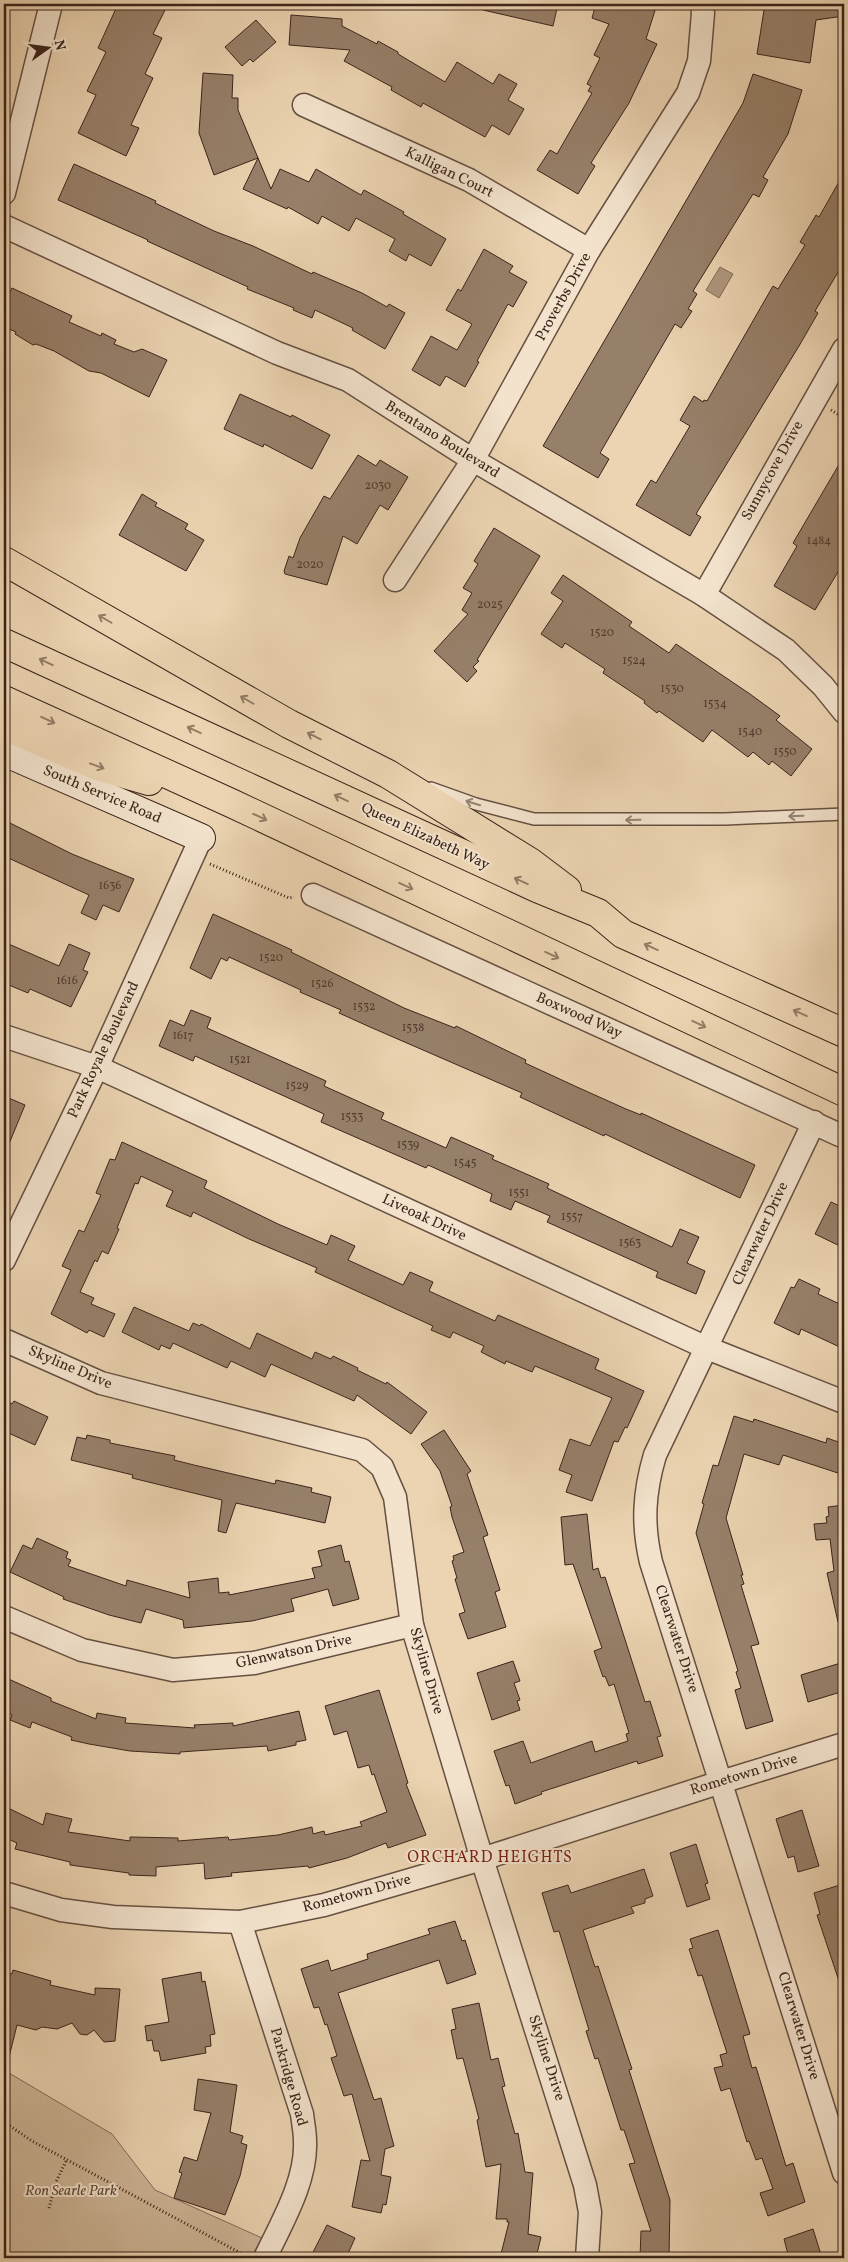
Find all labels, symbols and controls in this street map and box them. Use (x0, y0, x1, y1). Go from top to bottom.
north arrow (22, 22, 72, 72)
text: N (49, 38, 70, 52)
street label: Kalligan Court (401, 143, 497, 203)
street label: Proverbs Drive (531, 249, 597, 345)
street label: Brentano Boulevard (381, 396, 503, 484)
street label: Sunnycove Drive (737, 417, 809, 525)
house number: 2030 (365, 478, 391, 494)
house number: 1484 (807, 533, 831, 549)
house number: 2020 (296, 557, 324, 573)
house number: 2025 (477, 597, 503, 613)
one-way arrow (99, 614, 113, 624)
house number: 1520 (590, 625, 614, 641)
house number: 1524 (622, 653, 646, 669)
one-way arrow (39, 657, 54, 667)
house number: 1530 (660, 681, 684, 697)
one-way arrow (239, 695, 254, 705)
house number: 1534 (703, 696, 727, 712)
one-way arrow (40, 716, 55, 725)
house number: 1540 (738, 724, 762, 740)
one-way arrow (186, 725, 201, 735)
one-way arrow (306, 731, 321, 741)
house number: 1550 (773, 744, 797, 760)
street label: South Service Road (40, 761, 164, 829)
one-way arrow (89, 762, 104, 771)
one-way arrow (334, 793, 349, 803)
one-way arrow (465, 797, 481, 807)
street label: Queen Elizabeth Way (357, 798, 493, 876)
one-way arrow (788, 811, 804, 821)
one-way arrow (252, 812, 267, 822)
one-way arrow (625, 815, 642, 825)
one-way arrow (513, 876, 528, 886)
house number: 1636 (99, 878, 121, 894)
one-way arrow (398, 882, 413, 892)
one-way arrow (644, 941, 659, 951)
house number: 1520 (259, 950, 283, 966)
one-way arrow (544, 951, 559, 960)
house number: 1616 (56, 973, 78, 989)
house number: 1526 (311, 976, 333, 992)
street label: Park Royale Boulevard (63, 978, 145, 1122)
street label: Boxwood Way (533, 988, 625, 1044)
house number: 1532 (352, 999, 376, 1015)
one-way arrow (793, 1007, 808, 1017)
house number: 1538 (402, 1020, 424, 1036)
one-way arrow (691, 1020, 706, 1029)
house number: 1617 (172, 1028, 194, 1044)
house number: 1521 (229, 1052, 251, 1068)
house number: 1529 (286, 1078, 308, 1094)
house number: 1533 (341, 1109, 363, 1125)
house number: 1539 (397, 1137, 419, 1153)
house number: 1545 (453, 1155, 477, 1171)
street label: Clearwater Drive (728, 1179, 794, 1289)
house number: 1551 (509, 1185, 529, 1201)
street label: Liveoak Drive (378, 1189, 470, 1247)
house number: 1557 (561, 1209, 583, 1225)
house number: 1563 (619, 1235, 641, 1251)
street label: Skyline Drive (25, 1341, 115, 1395)
street label: Clearwater Drive (649, 1582, 703, 1696)
street label: Skyline Drive (404, 1625, 448, 1717)
street label: Glenwatson Drive (234, 1629, 354, 1675)
street label: Rometown Drive (688, 1749, 800, 1801)
district label: ORCHARD HEIGHTS (407, 1847, 573, 1869)
street label: Rometown Drive (300, 1869, 414, 1919)
street label: Clearwater Drive (772, 1969, 824, 2083)
street label: Skyline Drive (522, 2012, 570, 2104)
street label: Parkridge Road (264, 2025, 312, 2129)
park label: Ron Searle Park (25, 2181, 117, 2202)

